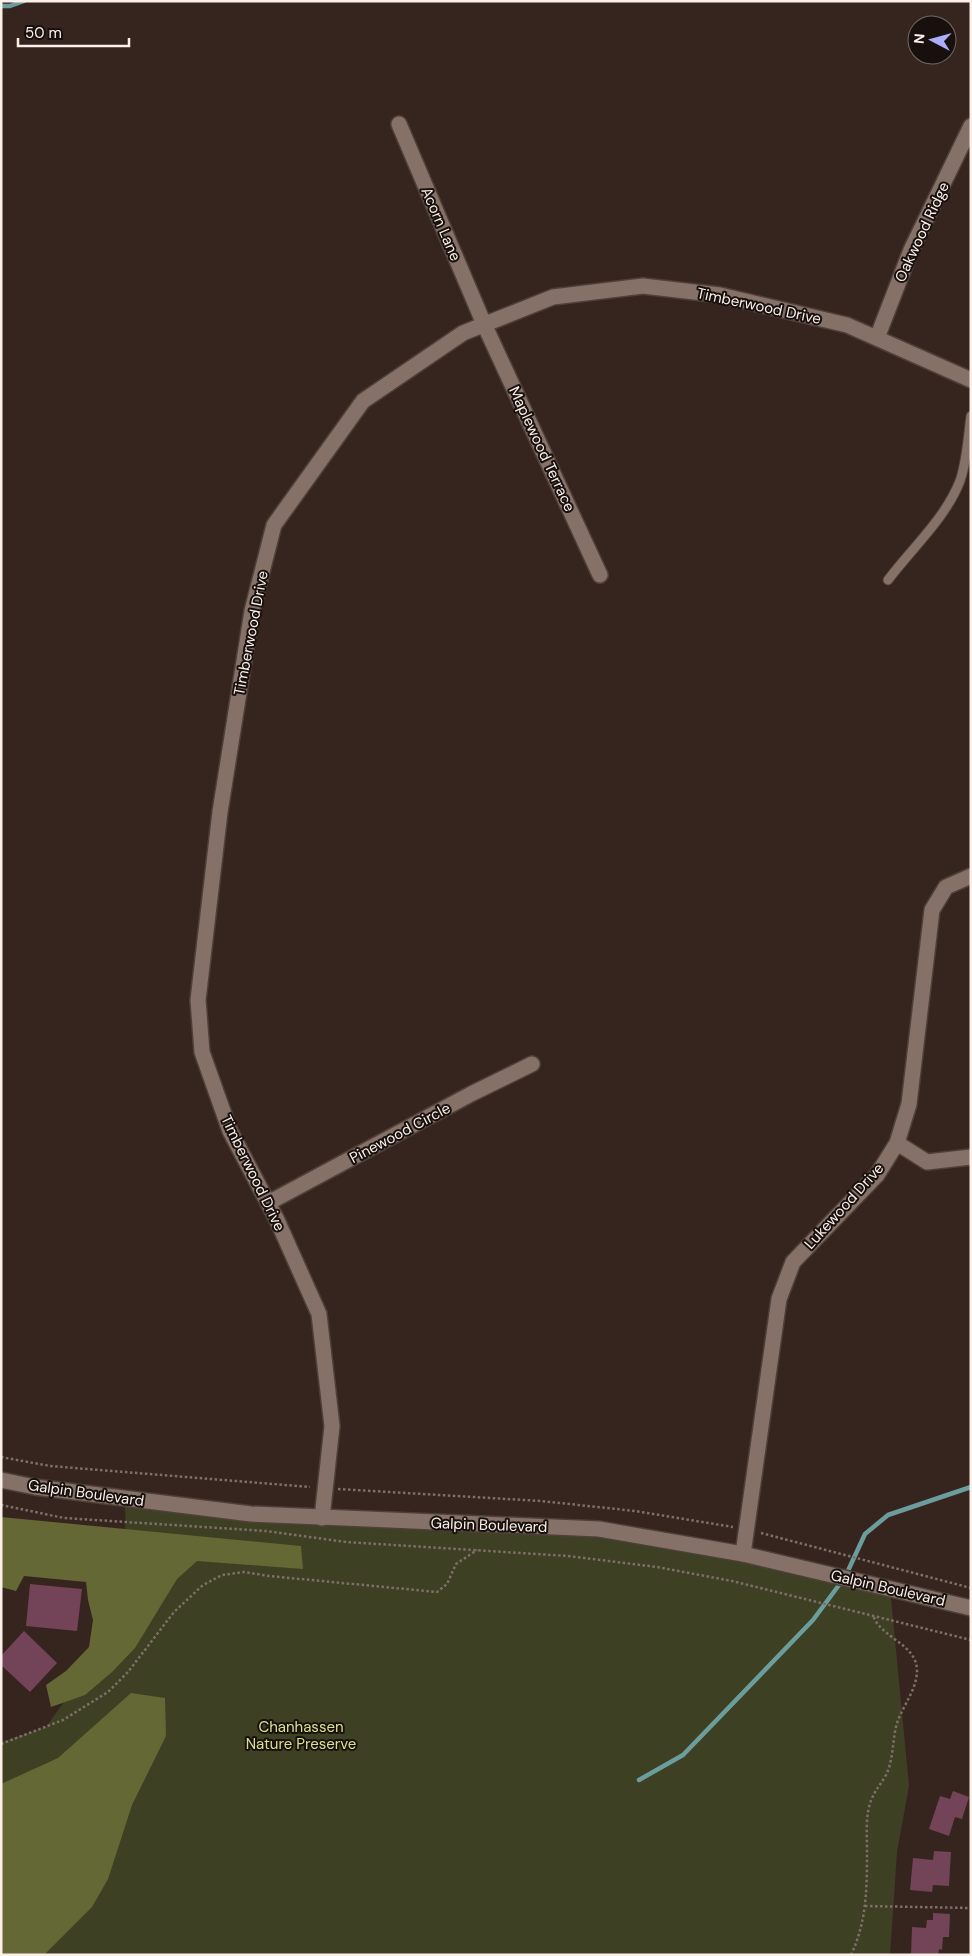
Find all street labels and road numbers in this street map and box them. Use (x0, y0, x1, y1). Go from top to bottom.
street label: Oakwood Ridge (890, 179, 954, 285)
street label: Acorn Lane (416, 184, 466, 264)
street label: Timberwood Drive (695, 283, 823, 329)
street label: Maplewood Terrace (504, 383, 580, 515)
street label: Timberwood Drive (229, 569, 273, 697)
street label: Pinewood Circle (346, 1098, 454, 1168)
street label: Timberwood Drive (216, 1112, 290, 1234)
street label: Lukewood Drive (800, 1159, 888, 1253)
street label: Galpin Boulevard (27, 1475, 145, 1511)
street label: Galpin Boulevard (430, 1513, 548, 1537)
street label: Galpin Boulevard (829, 1565, 947, 1611)

